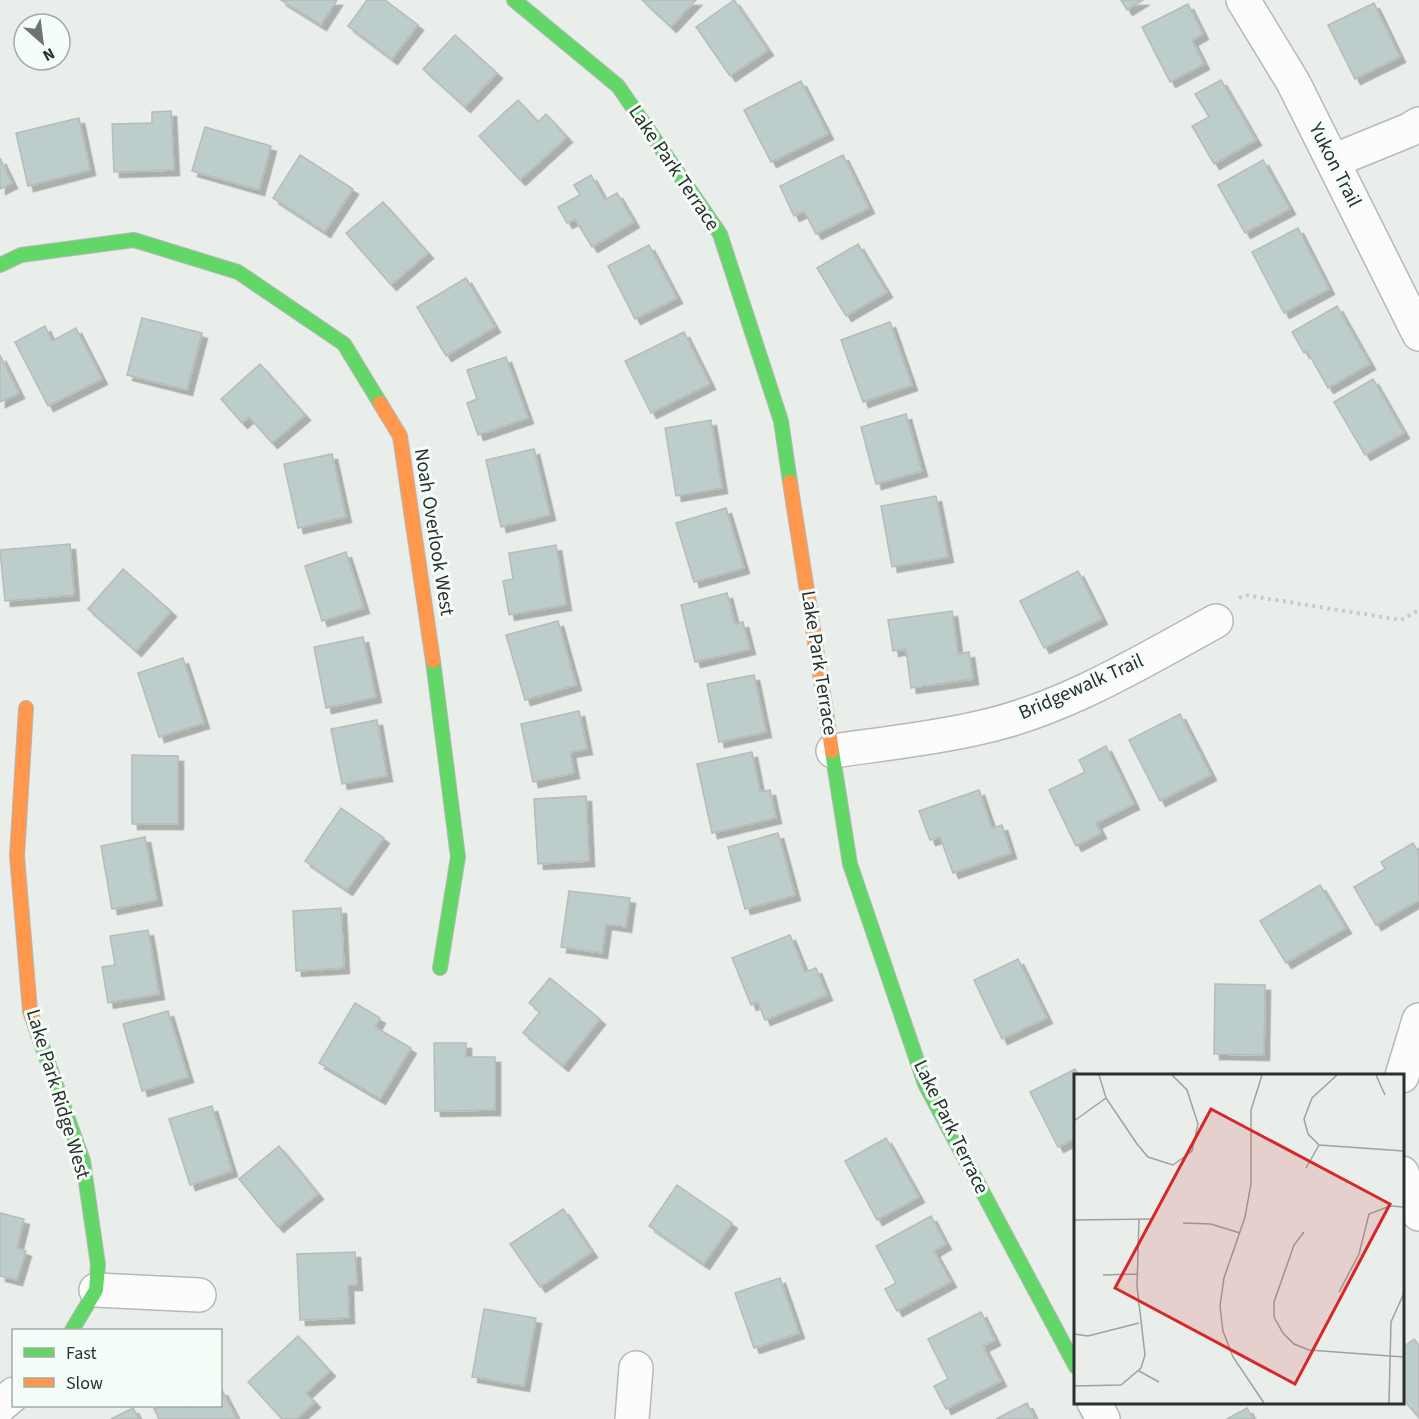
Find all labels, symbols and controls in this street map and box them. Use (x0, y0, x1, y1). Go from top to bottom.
north arrow (12, 12, 72, 72)
text: N (39, 42, 58, 67)
street label: Lake Park Terrace (622, 100, 726, 236)
street label: Yukon Trail (1301, 117, 1368, 212)
street label: Noah Overlook West (407, 446, 461, 618)
street label: Lake Park Terrace (794, 589, 844, 737)
street label: Bridgewalk Trail (1014, 647, 1148, 727)
street label: Lake Park Ridge West (19, 1006, 97, 1183)
street label: Lake Park Terrace (906, 1055, 996, 1199)
inset map (1074, 1074, 1404, 1404)
legend (12, 1329, 222, 1407)
text: Fast (66, 1341, 97, 1366)
text: Slow (66, 1371, 103, 1396)

